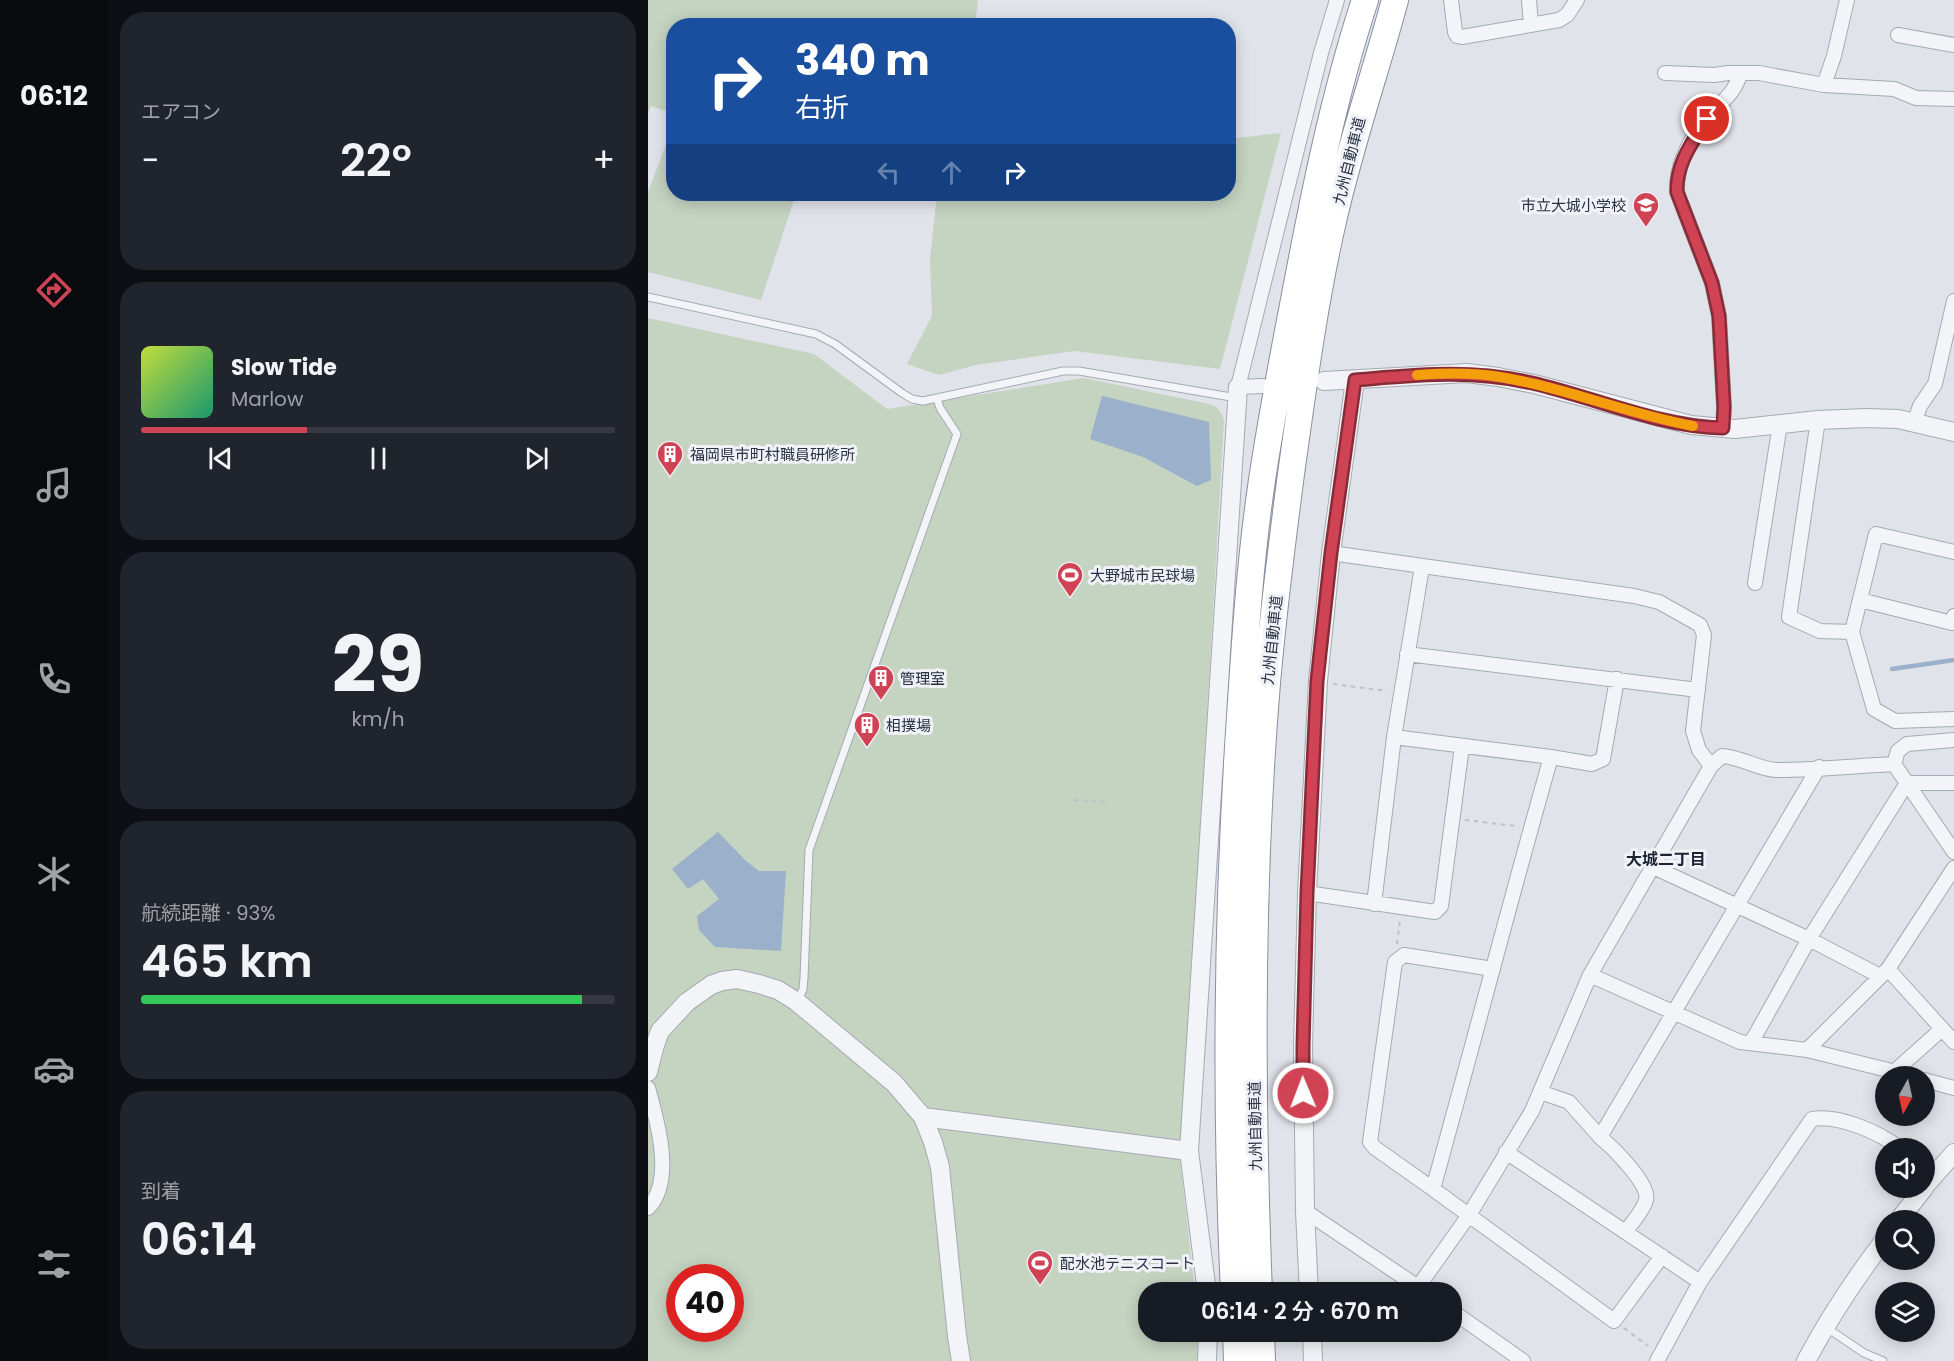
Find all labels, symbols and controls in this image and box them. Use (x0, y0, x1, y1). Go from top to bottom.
text: 340 m (795, 31, 930, 90)
icon: right (696, 42, 774, 120)
text: 06:12 (20, 77, 88, 114)
text: 右折 (795, 89, 849, 126)
pin (1681, 93, 1732, 144)
text: エアコン (141, 98, 221, 126)
icon: arrive (1690, 102, 1723, 135)
street label: 九州自動車道 (1328, 115, 1370, 207)
text: 22° (340, 129, 412, 192)
text: − (141, 137, 159, 184)
text: + (592, 137, 615, 184)
icon: left (872, 156, 905, 189)
icon: ahead (935, 156, 968, 189)
icon: right (998, 156, 1031, 189)
school or university icon: 市立大城小学校 (1631, 190, 1661, 228)
place label: 市立大城小学校 (1521, 195, 1626, 216)
icon: directions (33, 269, 75, 311)
text: Slow Tide (231, 352, 337, 383)
text: Marlow (231, 385, 303, 413)
building icon: 福岡県市町村職員研修所 (655, 439, 685, 477)
icon: previous (204, 442, 237, 475)
icon: pause (362, 442, 395, 475)
icon: next (520, 442, 553, 475)
place label: 福岡県市町村職員研修所 (690, 444, 855, 465)
icon: music (33, 464, 75, 506)
sports icon: 大野城市民球場 (1055, 560, 1085, 598)
place label: 大野城市民球場 (1090, 565, 1195, 586)
street label: 九州自動車道 (1257, 594, 1287, 686)
text: 29 (332, 610, 424, 719)
icon: phone (33, 658, 75, 700)
building icon: 管理室 (866, 663, 896, 701)
place label: 管理室 (900, 668, 945, 689)
text: km/h (351, 705, 405, 733)
building icon: 相撲場 (852, 710, 882, 748)
place label: 相撲場 (886, 715, 931, 736)
district label: 大城二丁目 (1626, 848, 1706, 871)
icon: climate (33, 853, 75, 895)
text: 航続距離 · 93% (141, 899, 275, 927)
text: 465 km (141, 930, 313, 993)
icon: car (33, 1048, 75, 1090)
position arrow (1271, 1061, 1335, 1125)
north arrow (1875, 1066, 1935, 1126)
map controls (1875, 1066, 1935, 1342)
street label: 九州自動車道 (1244, 1081, 1266, 1171)
button: sound (1875, 1138, 1935, 1198)
text: 到着 (141, 1177, 181, 1205)
text: 06:14 (141, 1208, 257, 1271)
button: search (1875, 1210, 1935, 1270)
icon: filters (33, 1243, 75, 1285)
sports icon: 配水池テニスコート (1025, 1248, 1055, 1286)
place label: 配水池テニスコート (1060, 1253, 1195, 1274)
speed limit sign: 40 (666, 1264, 744, 1342)
button: layers (1875, 1282, 1935, 1342)
text: 06:14 · 2 分 · 670 m (1201, 1296, 1399, 1327)

